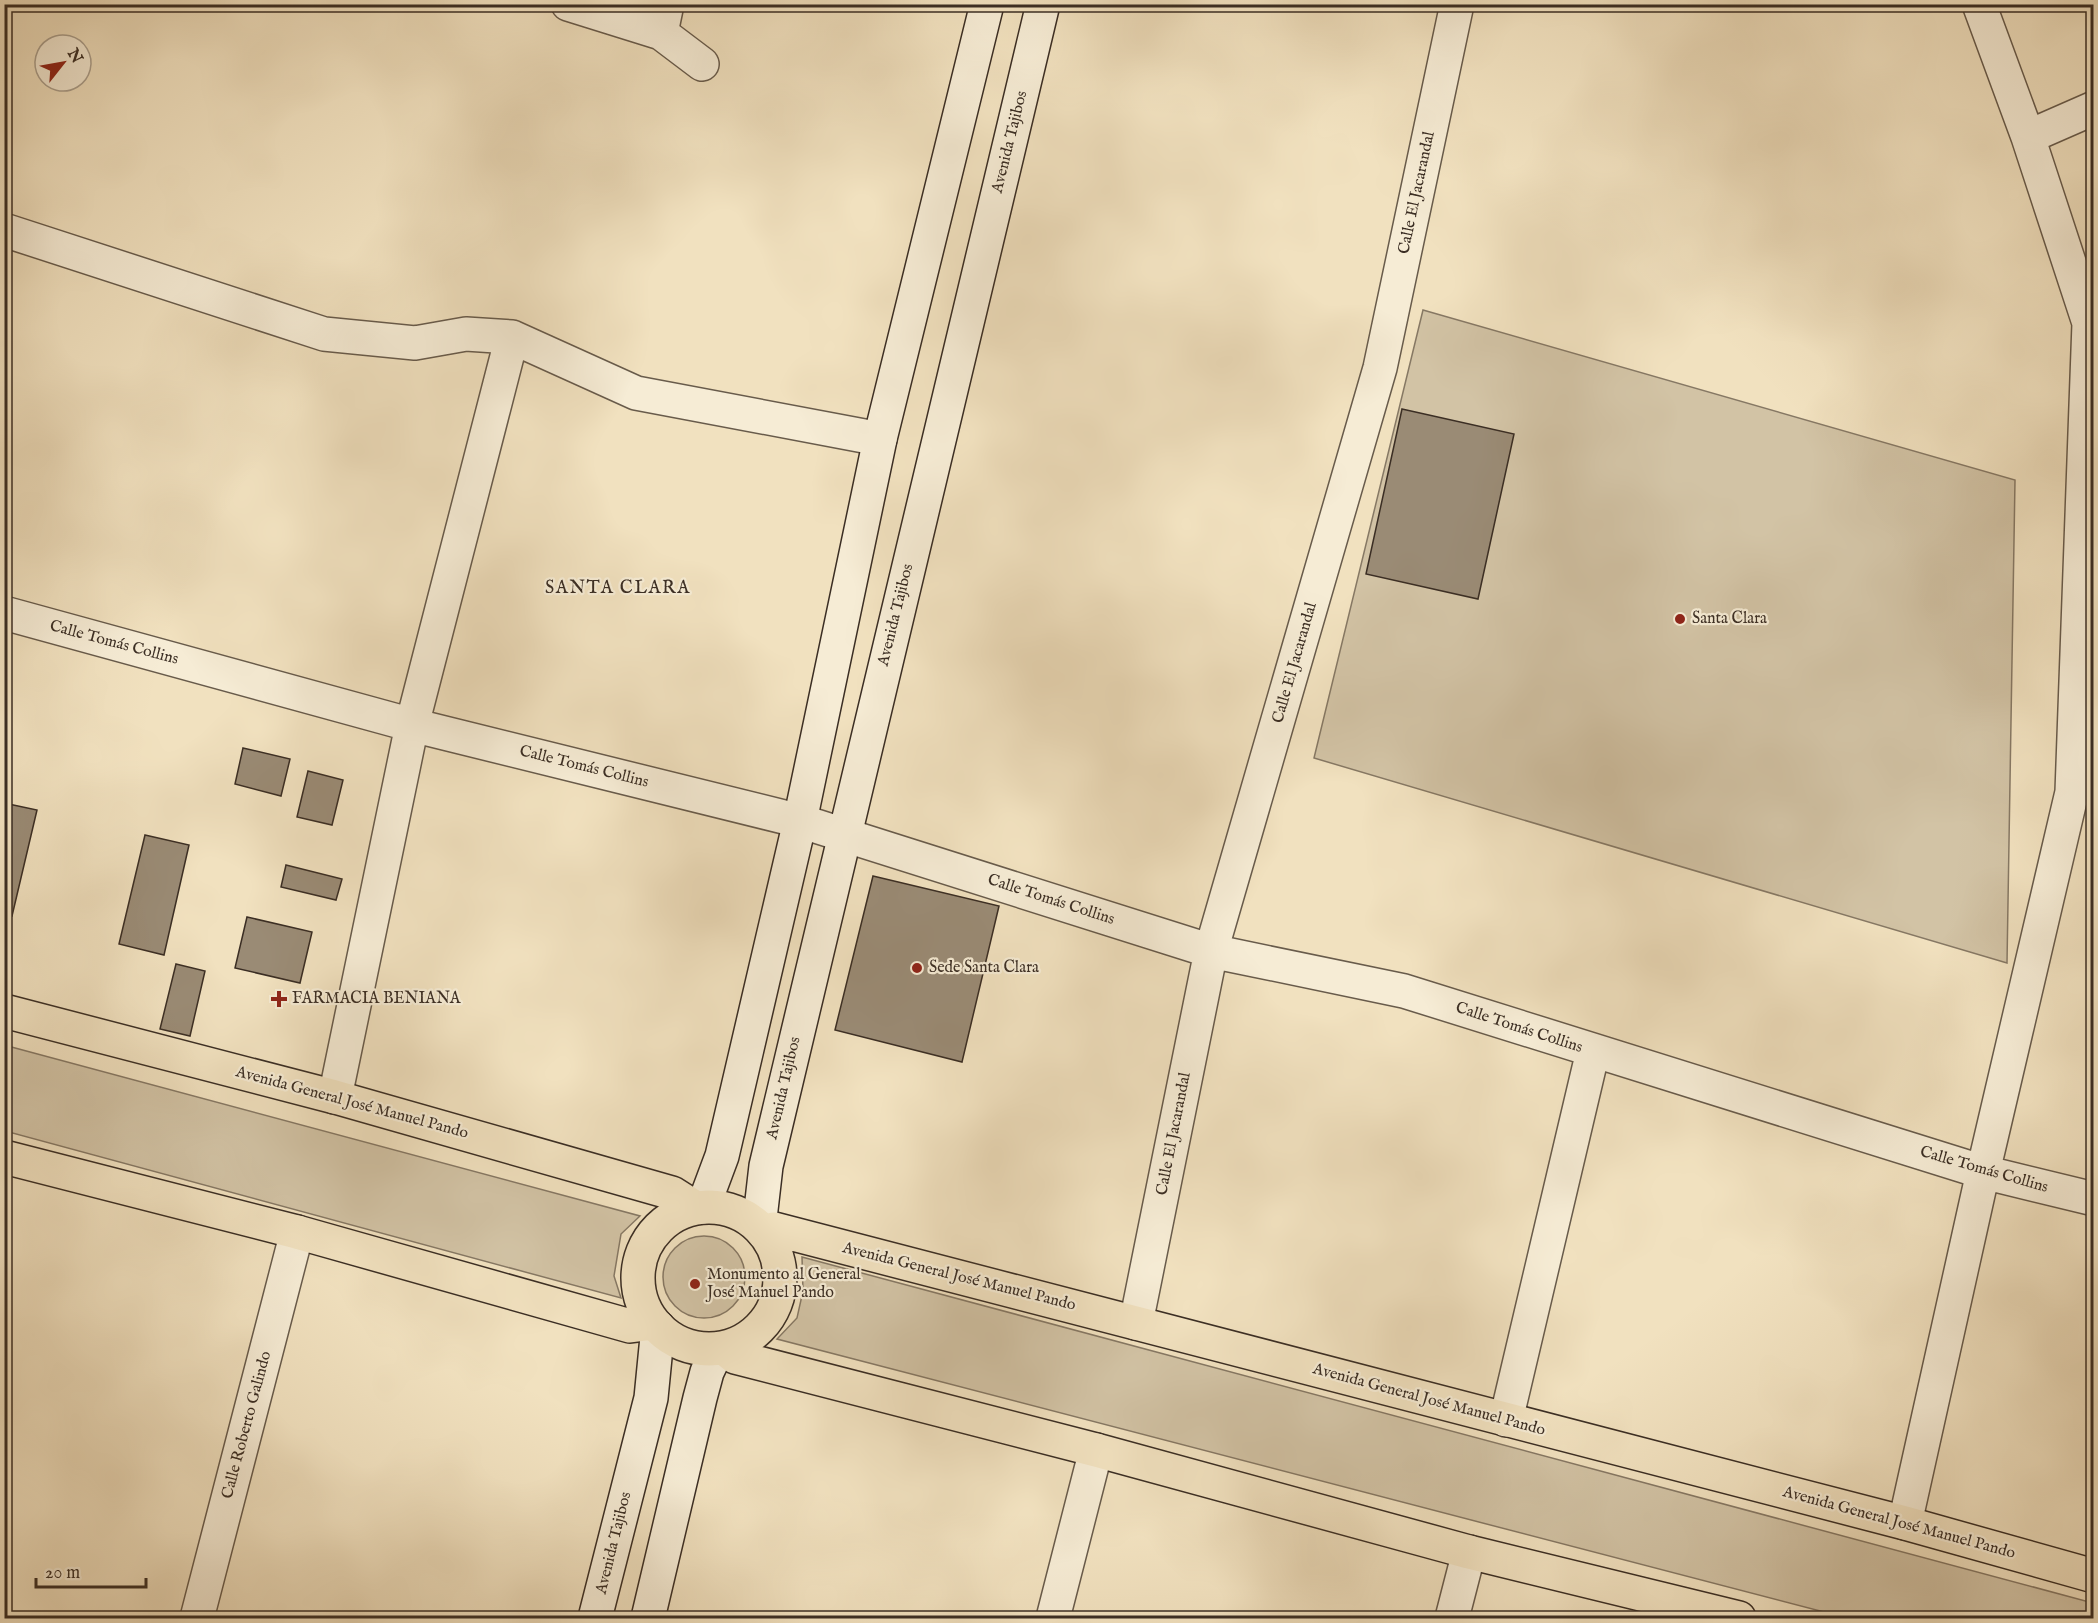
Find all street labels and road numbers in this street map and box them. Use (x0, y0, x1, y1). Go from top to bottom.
street label: Avenida Tajibos (987, 88, 1032, 196)
street label: Calle El Jacarandal (1394, 129, 1440, 256)
street label: Avenida Tajibos (873, 561, 918, 669)
street label: Calle El Jacarandal (1268, 600, 1322, 726)
street label: Calle Tomás Collins (48, 616, 181, 670)
street label: Calle Tomás Collins (517, 741, 651, 793)
street label: Calle Tomás Collins (985, 870, 1117, 930)
street label: Calle Tomás Collins (1453, 998, 1585, 1058)
street label: Avenida Tajibos (762, 1034, 806, 1142)
street label: Avenida General José Manuel Pando (233, 1062, 471, 1144)
street label: Calle El Jacarandal (1152, 1070, 1196, 1197)
street label: Calle Tomás Collins (1918, 1142, 2051, 1198)
street label: Avenida General José Manuel Pando (839, 1238, 1078, 1316)
street label: Calle Roberto Galindo (218, 1349, 276, 1501)
street label: Avenida General José Manuel Pando (1310, 1359, 1548, 1441)
street label: Avenida General José Manuel Pando (1780, 1482, 2018, 1564)
street label: Avenida Tajibos (591, 1489, 636, 1597)

